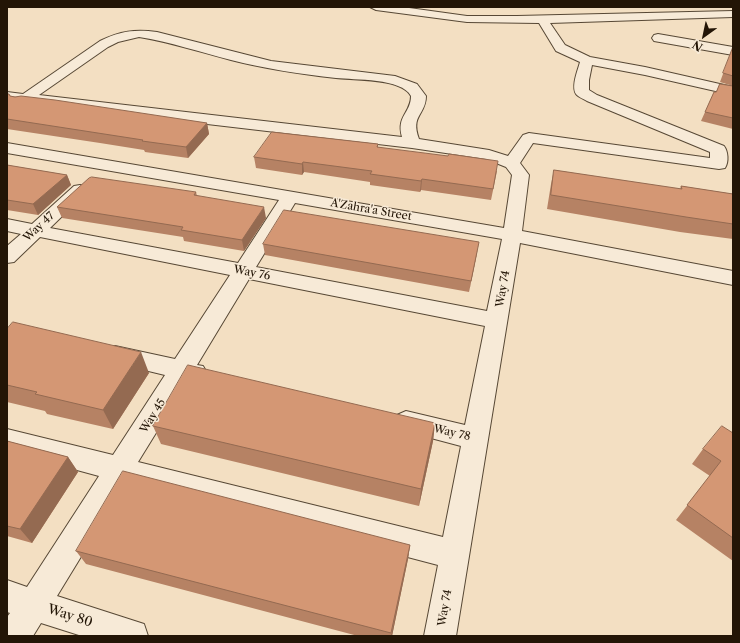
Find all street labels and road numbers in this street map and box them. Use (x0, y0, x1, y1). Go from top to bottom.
street label: A'Zahra'a Street (329, 196, 413, 224)
street label: Way 47 (21, 209, 57, 245)
street label: Way 76 (232, 263, 272, 283)
street label: Way 74 (493, 270, 513, 308)
street label: Way 45 (137, 396, 169, 436)
street label: Way 78 (432, 422, 472, 444)
street label: Way 74 (435, 589, 455, 627)
street label: Way 80 (46, 601, 94, 631)

